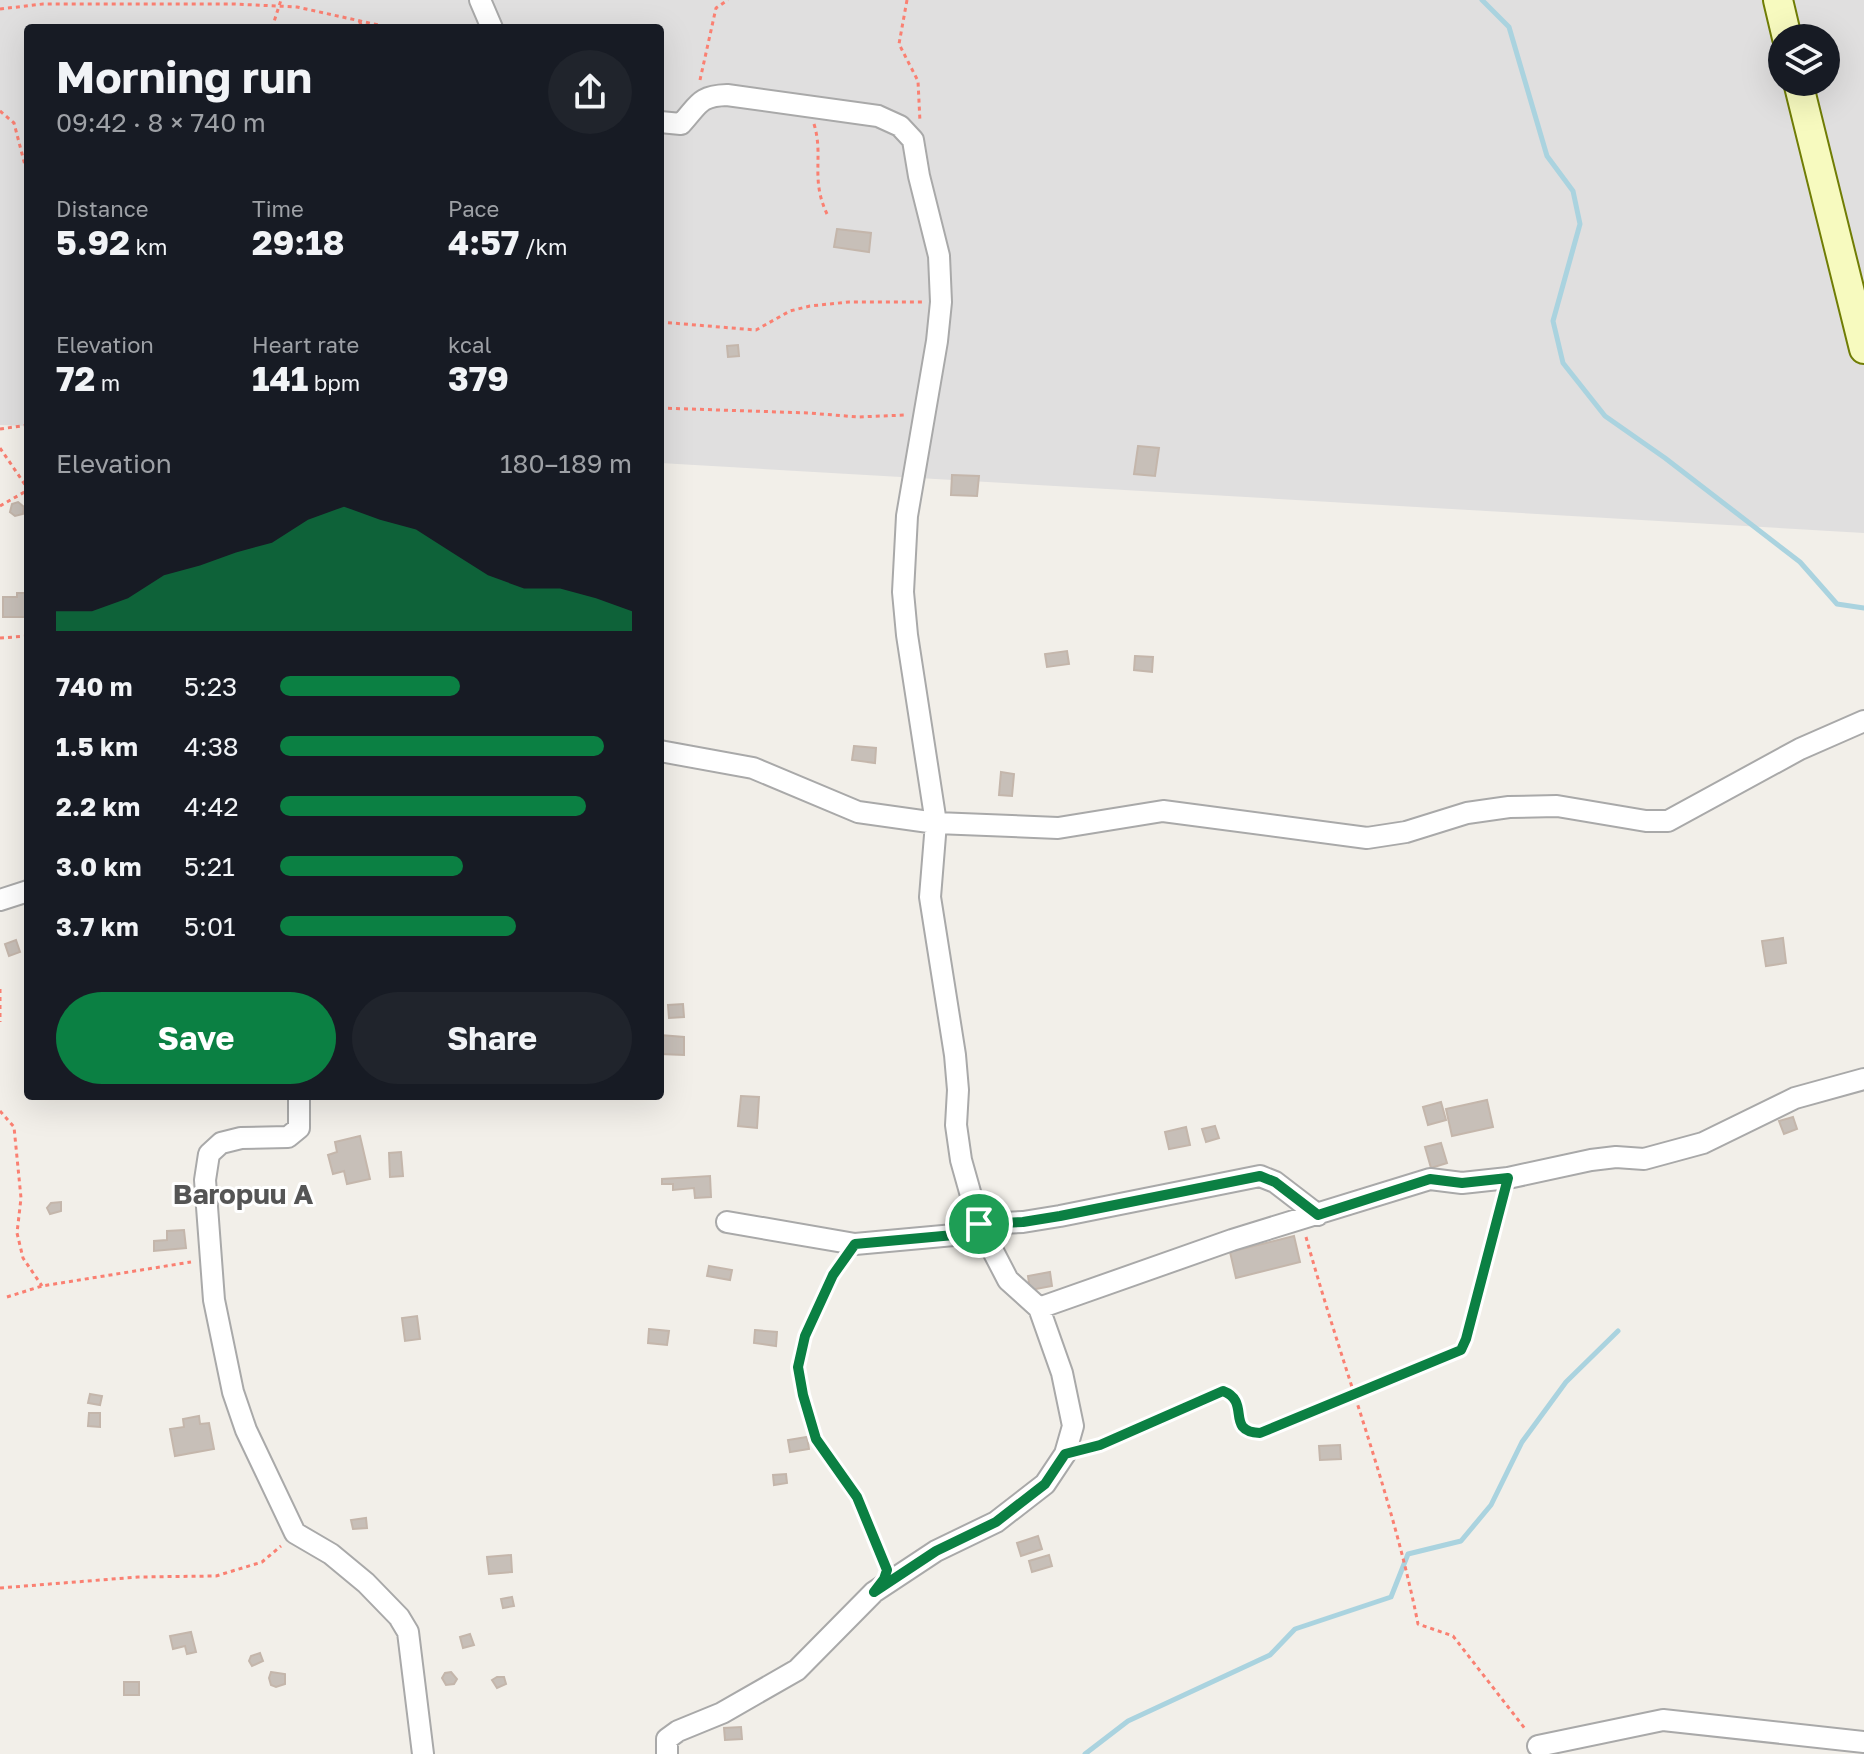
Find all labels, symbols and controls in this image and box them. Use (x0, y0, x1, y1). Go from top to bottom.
map controls (1768, 24, 1840, 96)
button: layers (1768, 24, 1840, 96)
text: Morning run (56, 50, 312, 103)
button: share (548, 50, 632, 134)
text: 09:42 · 8 × 740 m (56, 107, 266, 138)
text: Distance (56, 195, 148, 222)
text: Time (252, 195, 304, 222)
text: Pace (448, 195, 499, 222)
text: 5.92 (56, 222, 130, 262)
text: 29:18 (252, 222, 344, 262)
text: 4:57 (448, 222, 519, 262)
text: km (130, 233, 167, 260)
text: /km (519, 233, 567, 260)
text: Elevation (56, 331, 154, 358)
text: Heart rate (252, 331, 359, 358)
text: kcal (448, 331, 491, 358)
text: 72 (56, 358, 95, 398)
text: 141 (252, 358, 308, 398)
text: 379 (448, 358, 509, 398)
text: m (95, 369, 120, 396)
text: bpm (308, 369, 360, 396)
text: Elevation (56, 448, 172, 479)
text: 180–189 m (500, 448, 632, 479)
text: 740 m (56, 671, 133, 702)
text: 5:23 (184, 671, 237, 702)
text: 1.5 km (56, 731, 138, 762)
text: 4:38 (184, 731, 239, 762)
text: 2.2 km (56, 791, 140, 822)
text: 4:42 (184, 791, 239, 822)
text: 3.0 km (56, 851, 141, 882)
text: 5:21 (184, 851, 235, 882)
text: 3.7 km (56, 911, 139, 942)
text: 5:01 (184, 911, 236, 942)
button: Save (56, 992, 336, 1084)
button: Share (352, 992, 632, 1084)
district label: Baropuu A (173, 1177, 313, 1210)
pin (945, 1190, 1013, 1258)
icon: arrive (957, 1202, 1001, 1246)

